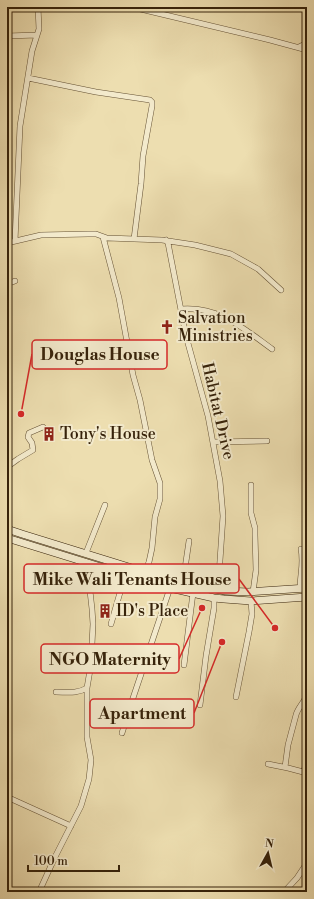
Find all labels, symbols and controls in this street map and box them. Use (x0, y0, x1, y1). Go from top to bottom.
place label: Salvation Ministries (178, 308, 253, 346)
church icon: Salvation Ministries (159, 319, 175, 335)
callout: Douglas House (32, 340, 167, 369)
text: Douglas House (40, 344, 160, 366)
street label: Habitat Drive (197, 361, 239, 461)
place label: Tony's House (60, 424, 156, 444)
building icon: Tony's House (41, 426, 57, 442)
callout: Mike Wali Tenants House (24, 564, 239, 593)
text: Mike Wali Tenants House (33, 569, 231, 591)
place label: ID's Place (116, 601, 188, 621)
building icon: ID's Place (97, 603, 113, 619)
callout: NGO Maternity (41, 644, 179, 673)
text: NGO Maternity (49, 649, 172, 671)
callout: Apartment (90, 699, 194, 728)
text: Apartment (97, 703, 187, 725)
north arrow (248, 833, 288, 873)
text: N (264, 837, 275, 852)
scale bar (28, 847, 119, 873)
text: 100 m (34, 854, 68, 869)

